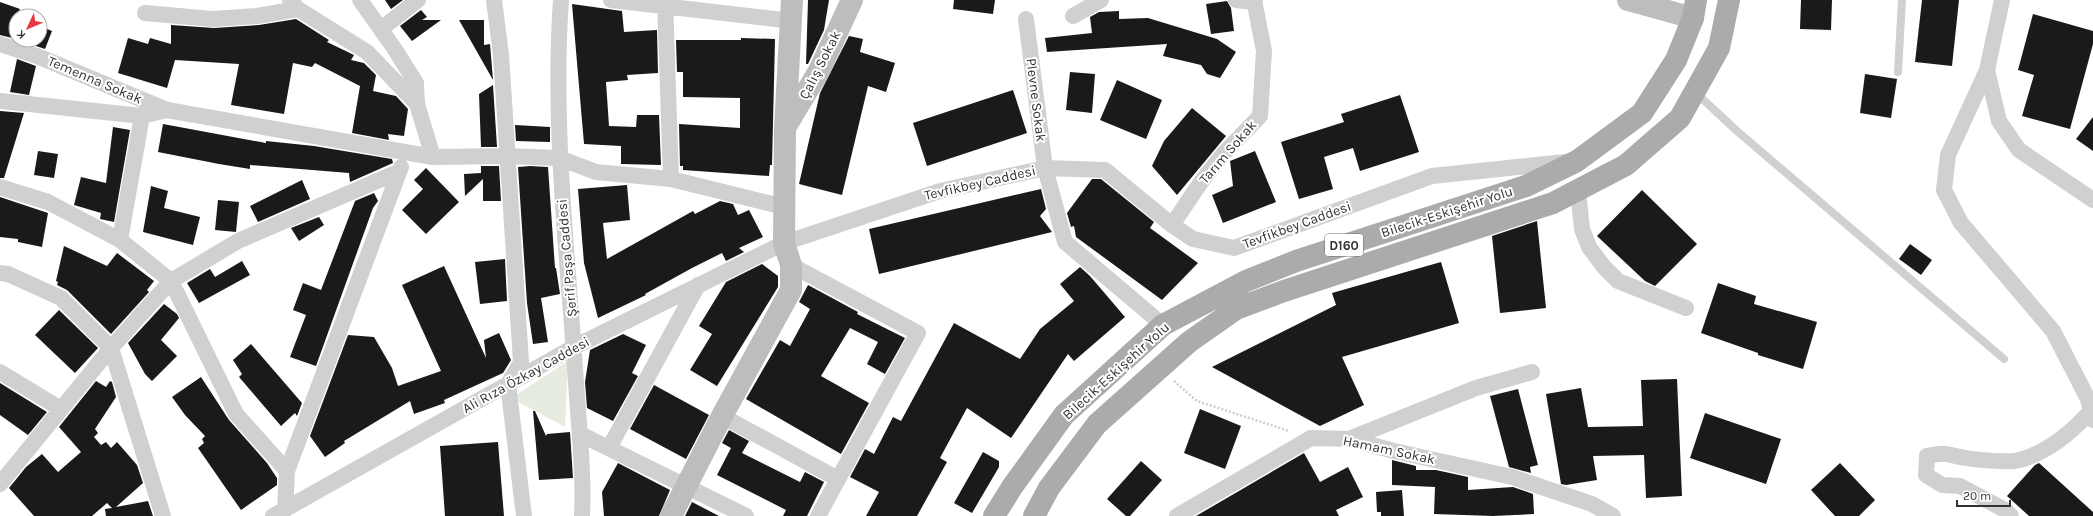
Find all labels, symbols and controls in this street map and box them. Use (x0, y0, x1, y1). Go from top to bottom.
north arrow (8, 8, 48, 48)
text: K (13, 27, 28, 42)
street label: Çalış Sokak (795, 28, 845, 102)
street label: Temenna Sokak (45, 52, 145, 108)
street label: Plevne Sokak (1022, 57, 1050, 143)
street label: Tarım Sokak (1196, 117, 1260, 187)
street label: Tevfikbey Caddesi (923, 162, 1037, 204)
street label: Bilecik-Eskişehir Yolu (1379, 183, 1515, 241)
street label: Şerif Paşa Caddesi (553, 198, 581, 318)
street label: Tevfikbey Caddesi (1241, 198, 1353, 252)
road number: D160 (1325, 234, 1363, 256)
street label: Bilecik-Eskişehir Yolu (1059, 319, 1173, 423)
street label: Ali Rıza Özkay Caddesi (460, 333, 592, 417)
street label: Hamam Sokak (1341, 432, 1437, 468)
scale bar (1957, 482, 2010, 508)
text: 20 m (1963, 489, 1991, 503)

